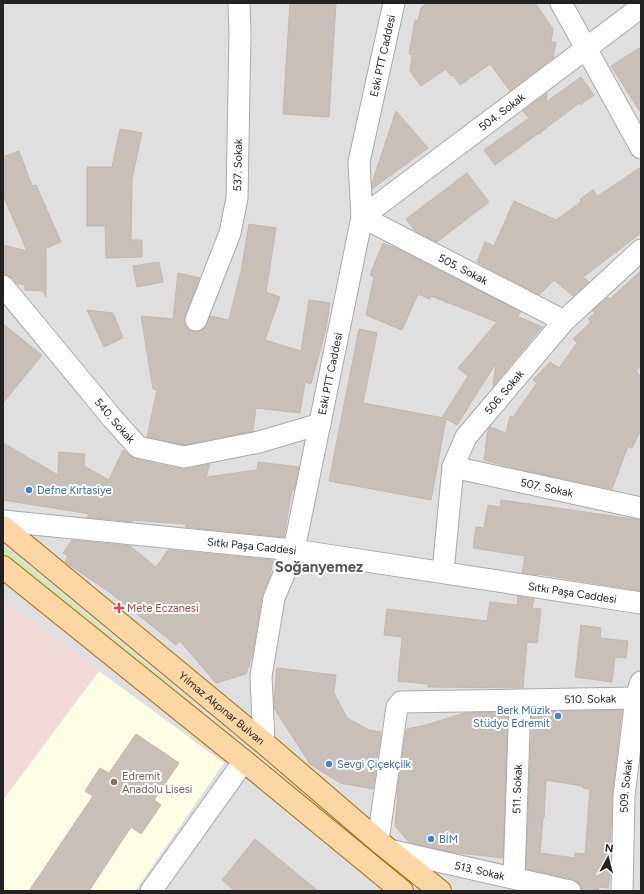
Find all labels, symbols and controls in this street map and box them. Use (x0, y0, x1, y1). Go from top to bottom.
street label: Eski PTT Caddesi (368, 13, 398, 98)
street label: 504. Sokak (476, 90, 528, 134)
street label: 537. Sokak (231, 138, 245, 192)
street label: 505. Sokak (436, 251, 490, 288)
street label: Eski PTT Caddesi (316, 332, 345, 416)
street label: 506. Sokak (482, 367, 527, 417)
street label: 540. Sokak (92, 396, 138, 446)
street label: 507. Sokak (519, 476, 575, 500)
place label: Defne Kırtasiye (37, 484, 112, 497)
marker: Defne Kırtasiye (24, 485, 34, 495)
street label: Sıtkı Paşa Caddesi (206, 535, 297, 557)
district label: Soğanyemez (275, 558, 363, 576)
street label: Sıtkı Paşa Caddesi (527, 580, 618, 606)
place label: Mete Eczanesi (127, 602, 198, 615)
marker: Mete Eczanesi (114, 603, 124, 613)
street label: Yılmaz Akpınar Bulvarı (176, 669, 267, 748)
street label: 510. Sokak (564, 692, 617, 706)
place label: Berk Müzik Stüdyo Edremit (473, 704, 551, 730)
marker: Berk Müzik Stüdyo Edremit (553, 711, 563, 721)
place label: Sevgi Çiçekçilk (337, 758, 412, 771)
street label: 509. Sokak (618, 758, 636, 813)
marker: Sevgi Çiçekçilk (324, 759, 334, 769)
street label: 511. Sokak (510, 763, 525, 814)
place label: Edremit Anadolu Lisesi (122, 770, 192, 796)
marker: Edremit Anadolu Lisesi (109, 777, 119, 787)
place label: BİM (439, 833, 458, 846)
marker: BİM (426, 834, 436, 844)
north arrow (588, 838, 628, 878)
text: N (604, 842, 614, 856)
street label: 513. Sokak (453, 859, 507, 883)

